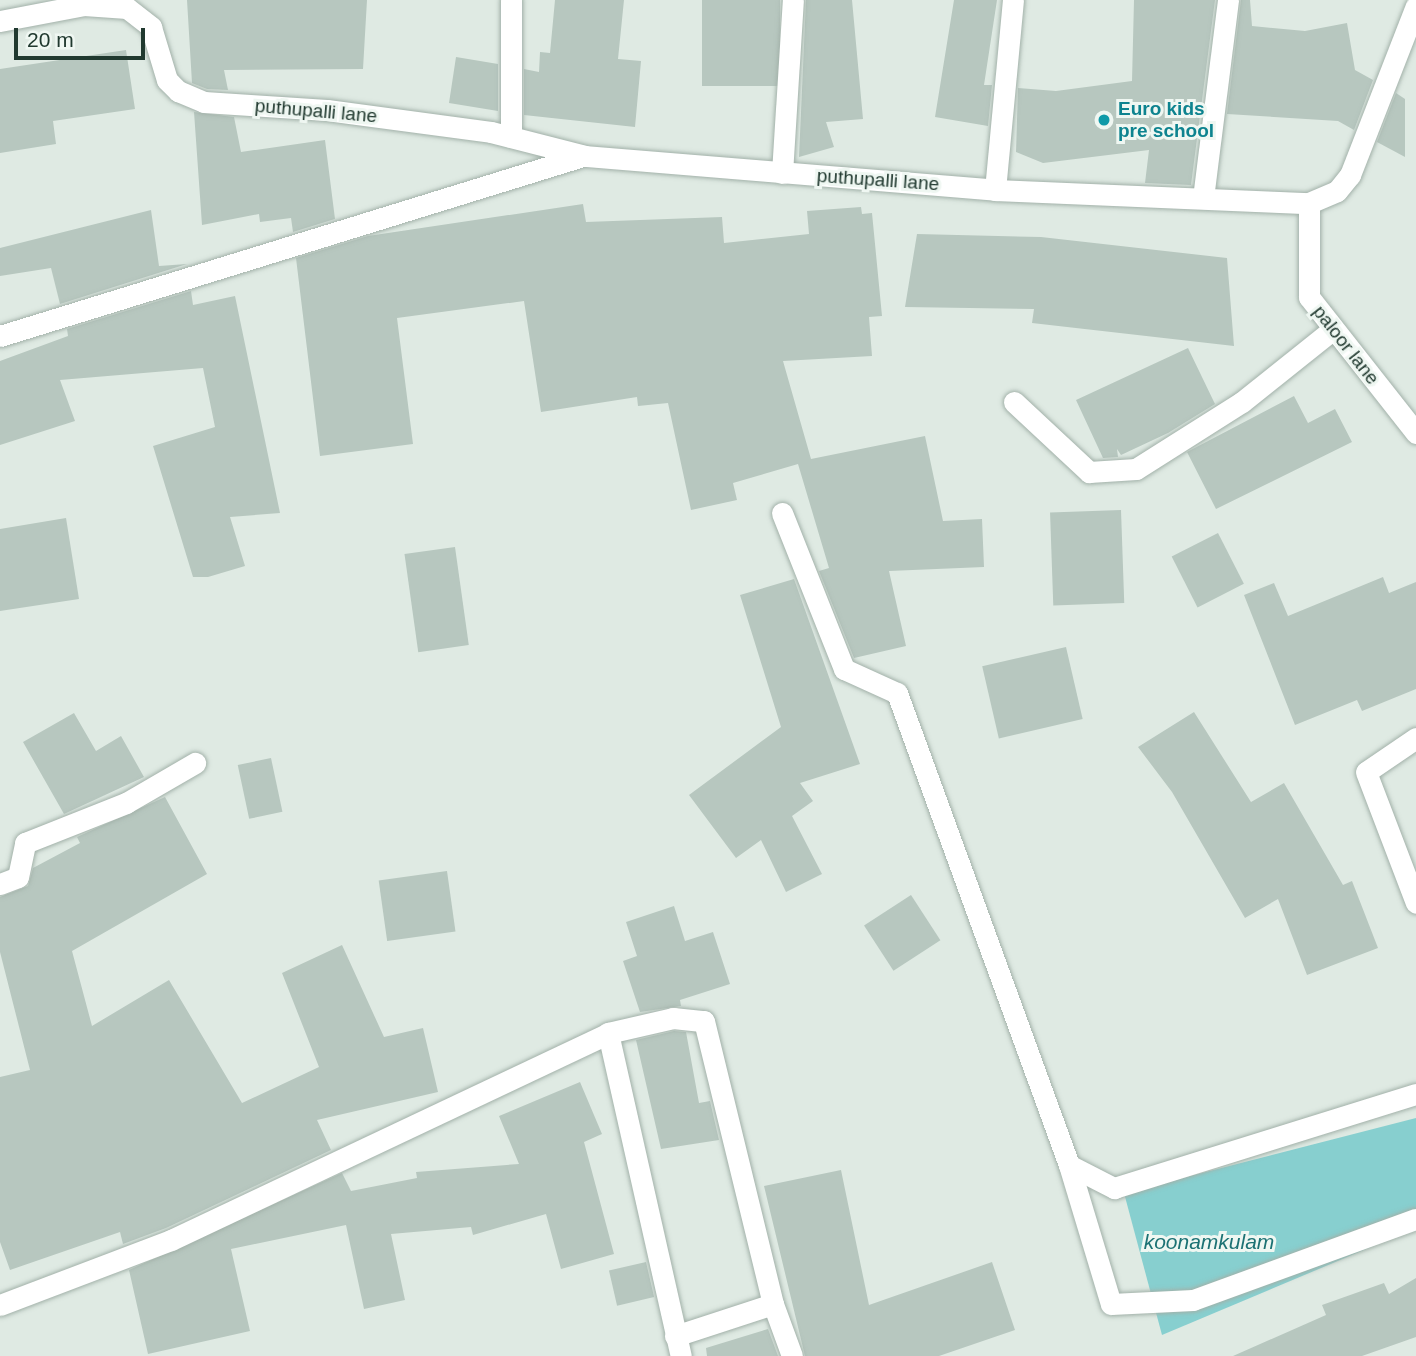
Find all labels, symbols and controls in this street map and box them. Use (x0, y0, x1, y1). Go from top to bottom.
scale bar (18, 14, 149, 58)
text: 20 m (27, 28, 74, 51)
street label: puthupalli lane (254, 94, 378, 128)
place label: Euro kids pre school (1118, 98, 1214, 142)
marker: Euro kids pre school (1096, 112, 1112, 128)
street label: puthupalli lane (816, 164, 940, 196)
street label: paloor lane (1308, 301, 1384, 389)
water label: koonamkulam (1144, 1229, 1274, 1255)

